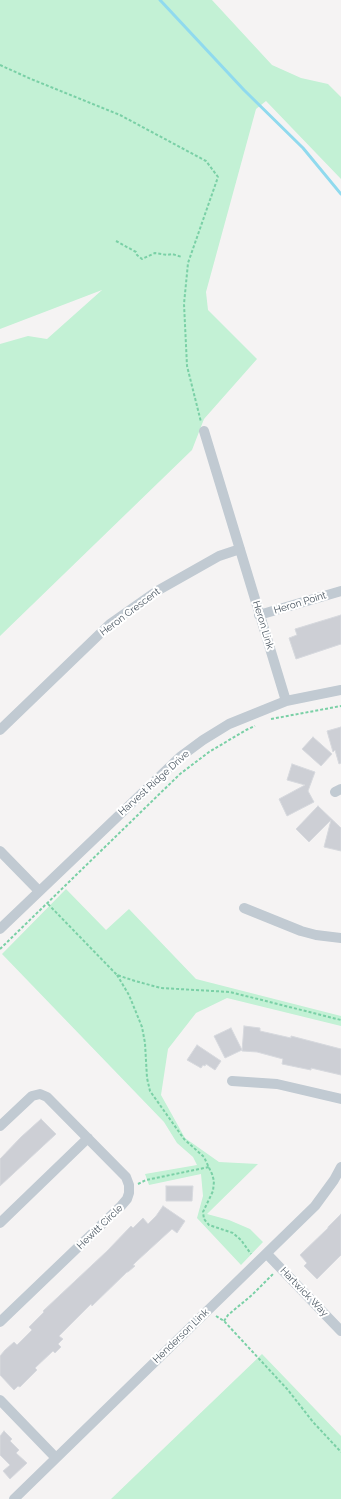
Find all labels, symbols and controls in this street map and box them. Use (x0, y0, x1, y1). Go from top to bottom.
street label: Heron Crescent (98, 585, 162, 639)
street label: Heron Point (272, 589, 328, 617)
street label: Heron Link (250, 599, 276, 651)
street label: Harvest Ridge Drive (116, 748, 192, 818)
street label: Hewitt Circle (75, 1202, 125, 1252)
street label: Hartwick Way (277, 1265, 331, 1319)
street label: Henderson Link (151, 1306, 211, 1366)

